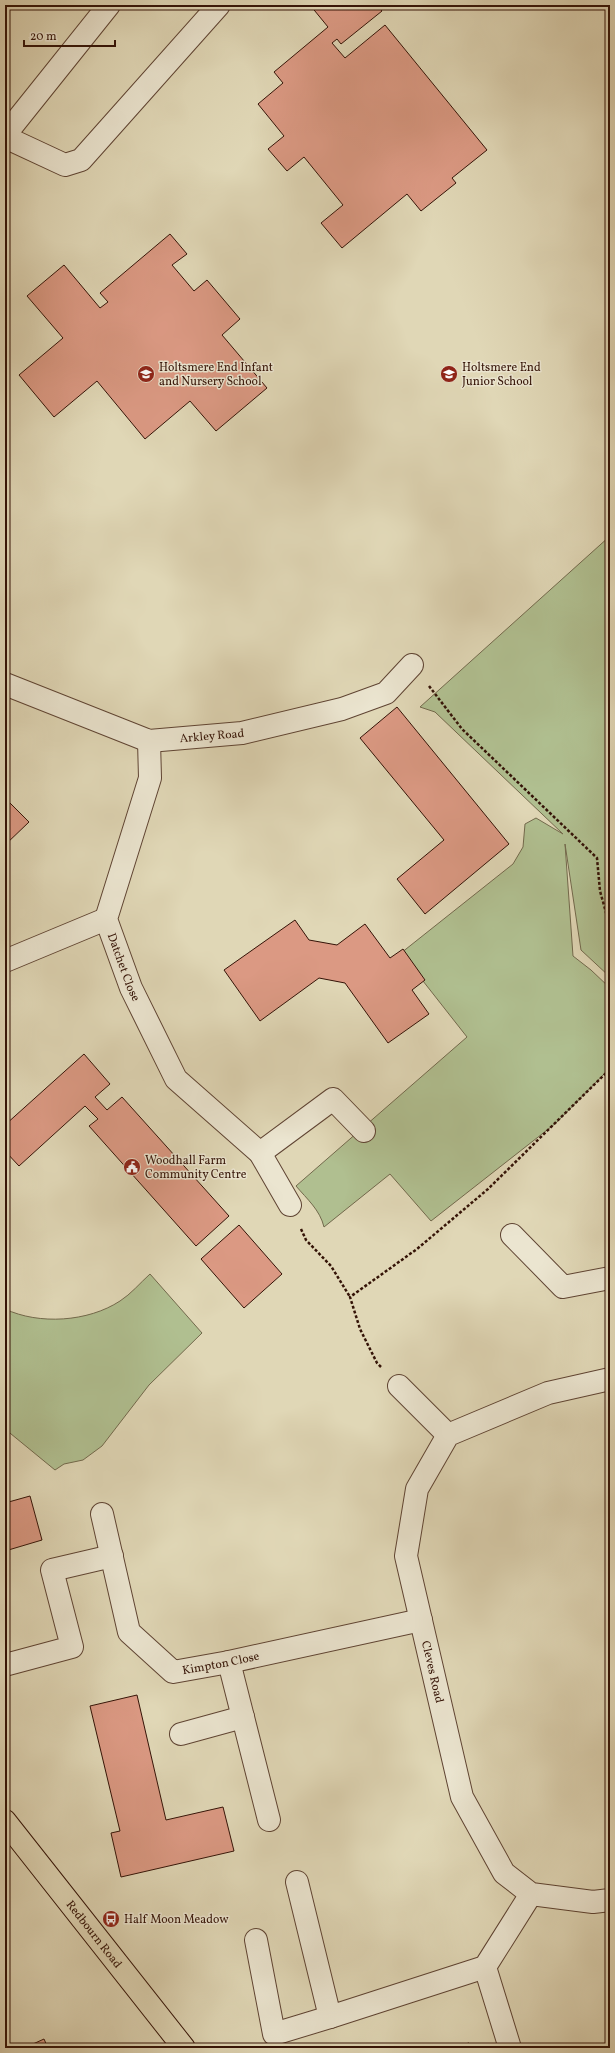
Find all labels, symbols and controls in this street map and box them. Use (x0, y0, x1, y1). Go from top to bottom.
scale bar (24, 22, 115, 48)
text: 20 m (30, 29, 57, 45)
place label: Holtsmere End Infant and Nursery School (159, 360, 273, 390)
place label: Holtsmere End Junior School (462, 360, 541, 390)
school or university icon: Holtsmere End Infant and Nursery School (136, 364, 156, 384)
school or university icon: Holtsmere End Junior School (439, 364, 459, 384)
street label: Arkley Road (179, 726, 245, 747)
street label: Datchet Close (103, 931, 144, 1005)
place label: Woodhall Farm Community Centre (145, 1153, 247, 1183)
public building icon: Woodhall Farm Community Centre (122, 1157, 142, 1177)
street label: Cleves Road (417, 1639, 447, 1705)
street label: Kimpton Close (181, 1649, 261, 1679)
street label: Redbourn Road (62, 1898, 125, 1972)
bus stop icon: Half Moon Meadow (101, 1909, 121, 1929)
place label: Half Moon Meadow (124, 1912, 229, 1928)

